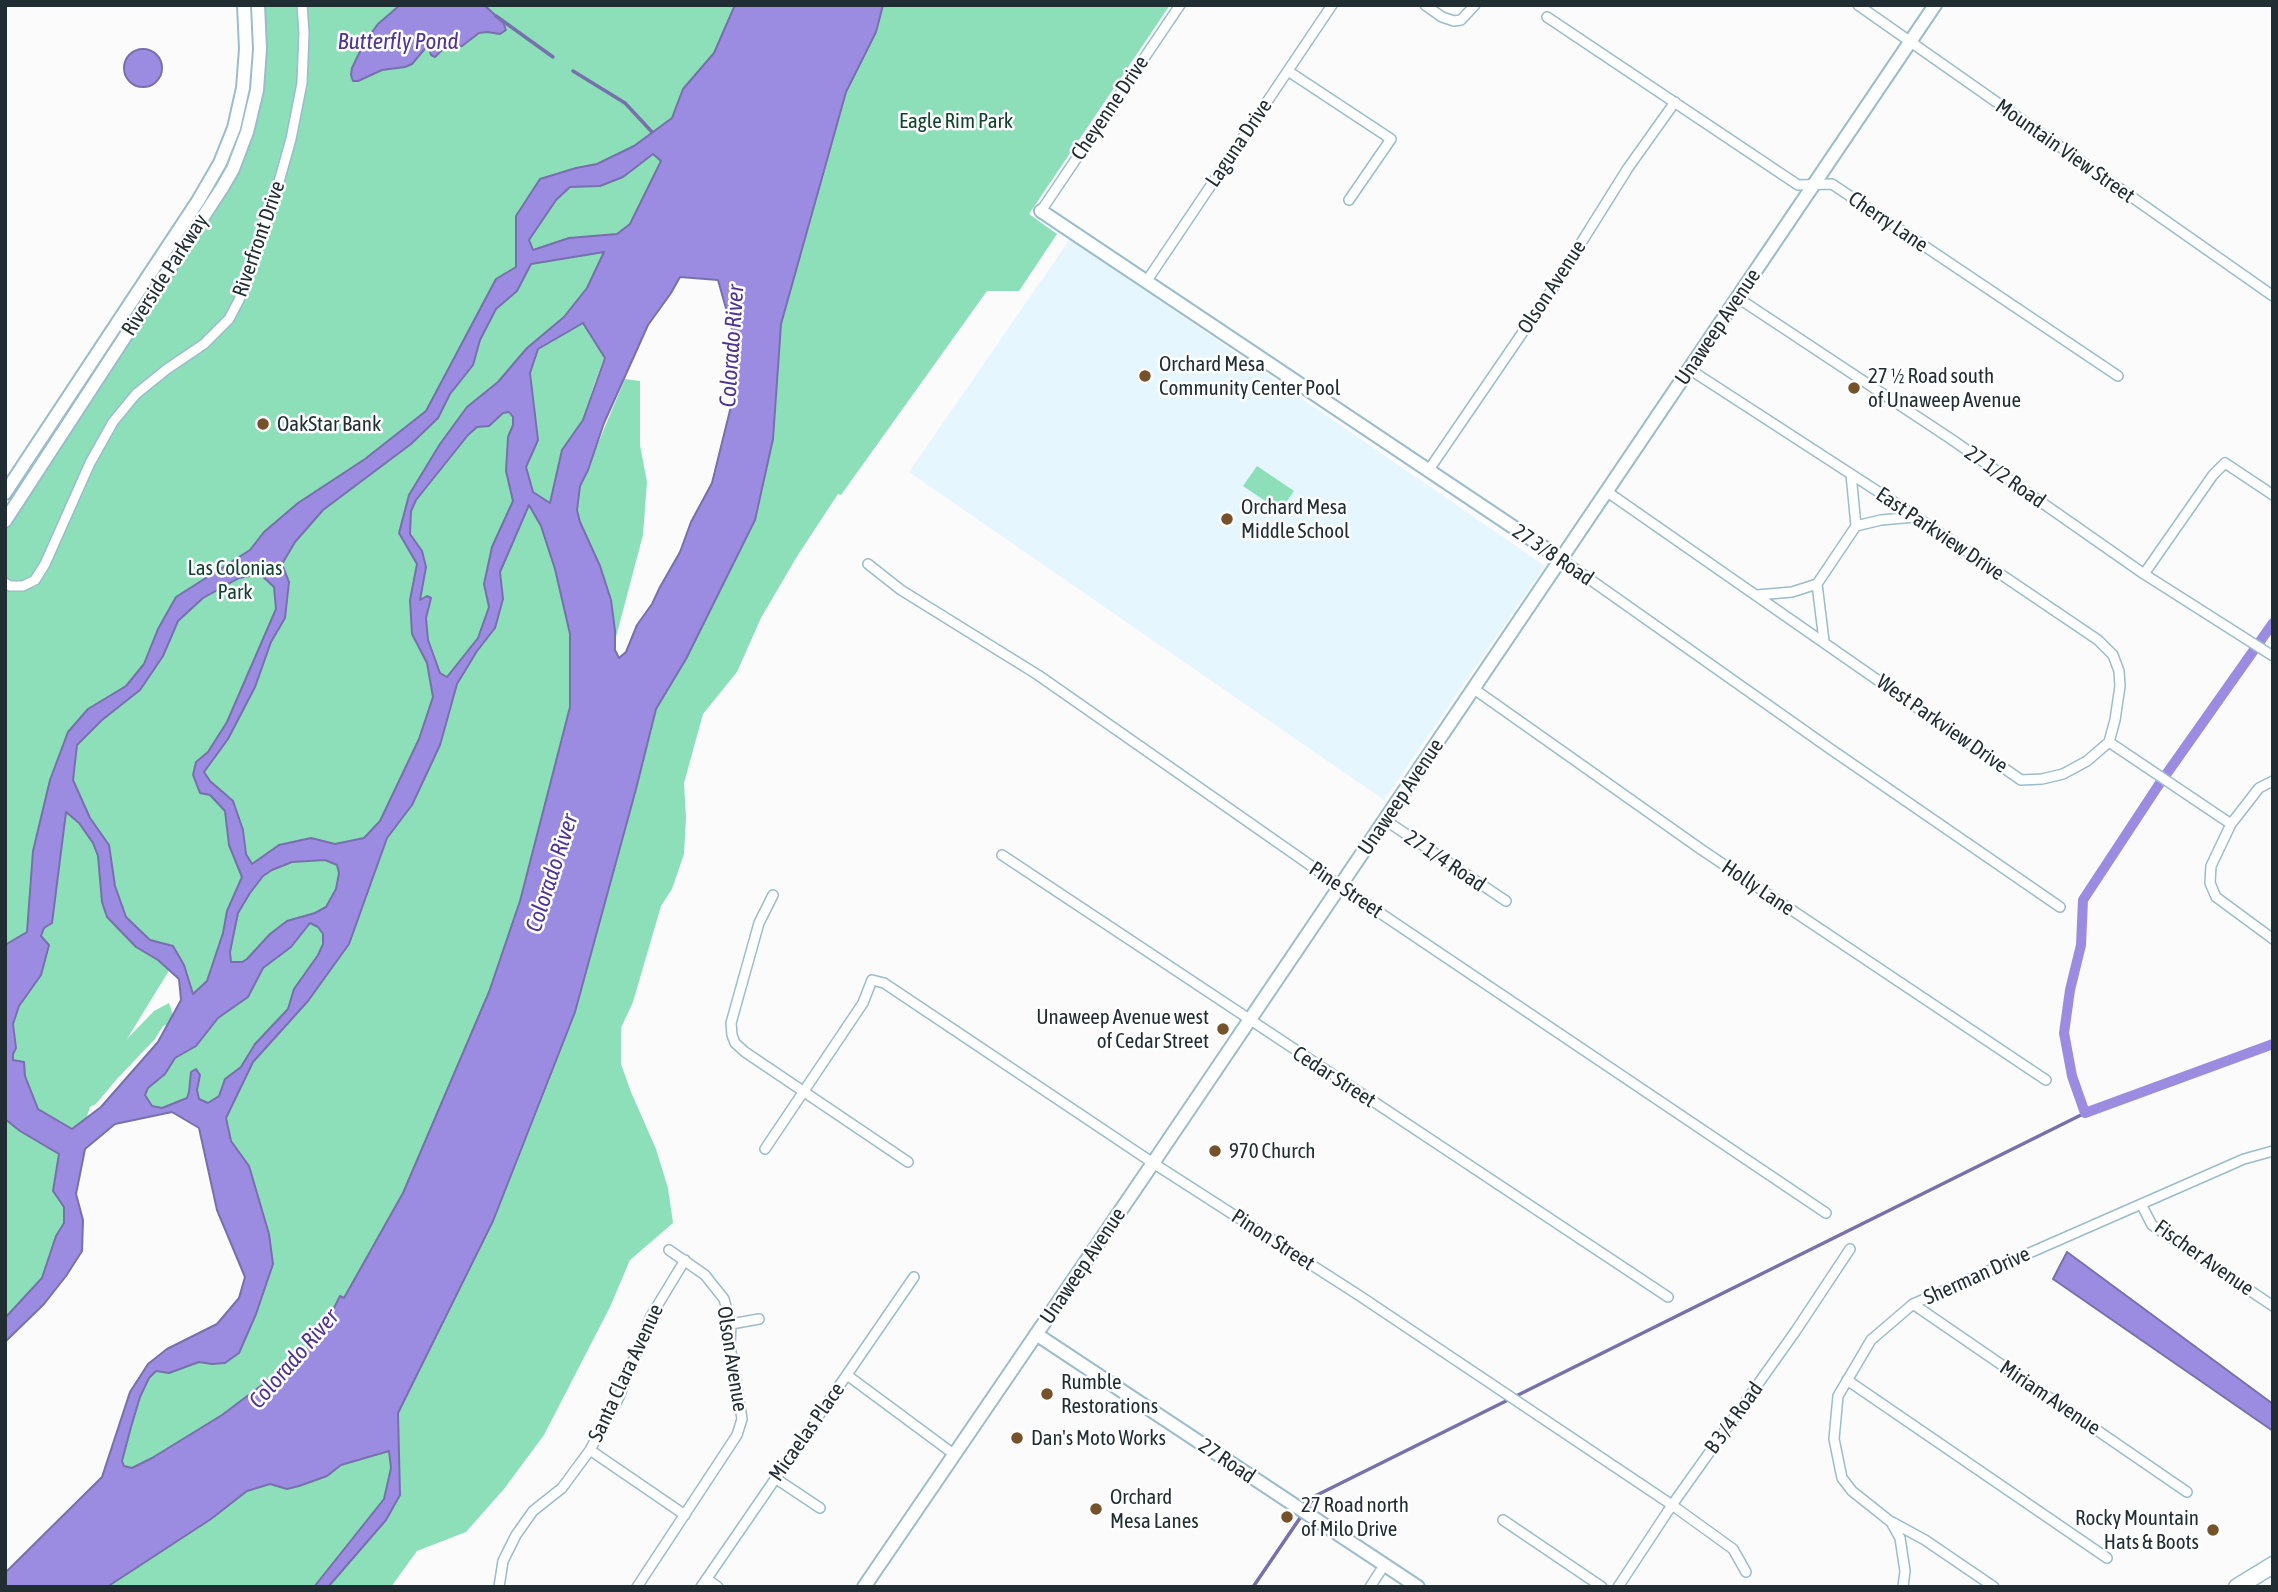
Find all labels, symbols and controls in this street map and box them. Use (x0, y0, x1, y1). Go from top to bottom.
water label: Butterfly Pond (338, 28, 458, 56)
street label: Cheyenne Drive (1066, 51, 1154, 165)
street label: Laguna Drive (1200, 94, 1278, 192)
street label: Mountain View Street (1991, 94, 2139, 208)
park label: Eagle Rim Park (899, 108, 1013, 134)
street label: Riverfront Drive (227, 178, 291, 300)
street label: Cherry Lane (1843, 186, 1933, 258)
street label: Riverside Parkway (116, 209, 214, 341)
street label: Olson Avenue (1512, 236, 1592, 338)
street label: Unaweep Avenue (1670, 264, 1766, 390)
water label: Colorado River (714, 284, 750, 408)
place label: Orchard Mesa Community Center Pool (1159, 351, 1340, 401)
place label: 27 ½ Road south of Unaweep Avenue (1868, 363, 2021, 413)
marker: Orchard Mesa Community Center Pool (1137, 368, 1153, 384)
marker: 27 ½ Road south of Unaweep Avenue (1846, 380, 1862, 396)
place label: OakStar Bank (277, 411, 381, 437)
marker: OakStar Bank (255, 416, 271, 432)
street label: 27 1/2 Road (1960, 440, 2050, 514)
street label: East Parkview Drive (1871, 482, 2009, 586)
place label: Orchard Mesa Middle School (1241, 494, 1350, 544)
marker: Orchard Mesa Middle School (1219, 511, 1235, 527)
street label: 27 3/8 Road (1508, 519, 1598, 591)
park label: Las Colonias Park (188, 555, 282, 605)
street label: West Parkview Drive (1871, 669, 2013, 779)
street label: Unaweep Avenue (1353, 734, 1449, 860)
water label: Colorado River (520, 810, 584, 936)
street label: 27 1/4 Road (1400, 825, 1490, 897)
street label: Holly Lane (1717, 855, 1799, 921)
street label: Pine Street (1304, 856, 1388, 924)
place label: Unaweep Avenue west of Cedar Street (1036, 1004, 1209, 1054)
marker: Unaweep Avenue west of Cedar Street (1215, 1021, 1231, 1037)
street label: Cedar Street (1288, 1041, 1380, 1113)
place label: 970 Church (1229, 1138, 1315, 1164)
marker: 970 Church (1207, 1143, 1223, 1159)
street label: Unaweep Avenue (1035, 1203, 1131, 1329)
street label: Pinon Street (1227, 1204, 1319, 1276)
street label: Fischer Avenue (2150, 1215, 2258, 1301)
street label: Sherman Drive (1920, 1241, 2034, 1311)
street label: Santa Clara Avenue (583, 1300, 669, 1446)
water label: Colorado River (243, 1304, 345, 1414)
street label: Olson Avenue (711, 1305, 753, 1413)
street label: Miriam Avenue (1995, 1355, 2105, 1441)
place label: Rumble Restorations (1061, 1369, 1158, 1419)
street label: B 3/4 Road (1700, 1377, 1768, 1459)
street label: Micaelas Place (764, 1378, 850, 1486)
marker: Rumble Restorations (1039, 1386, 1055, 1402)
place label: Dan's Moto Works (1031, 1425, 1166, 1451)
marker: Dan's Moto Works (1009, 1430, 1025, 1446)
street label: 27 Road (1194, 1433, 1260, 1489)
place label: Orchard Mesa Lanes (1110, 1484, 1199, 1534)
place label: 27 Road north of Milo Drive (1301, 1492, 1409, 1542)
marker: Orchard Mesa Lanes (1088, 1501, 1104, 1517)
place label: Rocky Mountain Hats & Boots (2075, 1505, 2199, 1555)
marker: 27 Road north of Milo Drive (1279, 1509, 1295, 1525)
marker: Rocky Mountain Hats & Boots (2205, 1522, 2221, 1538)

